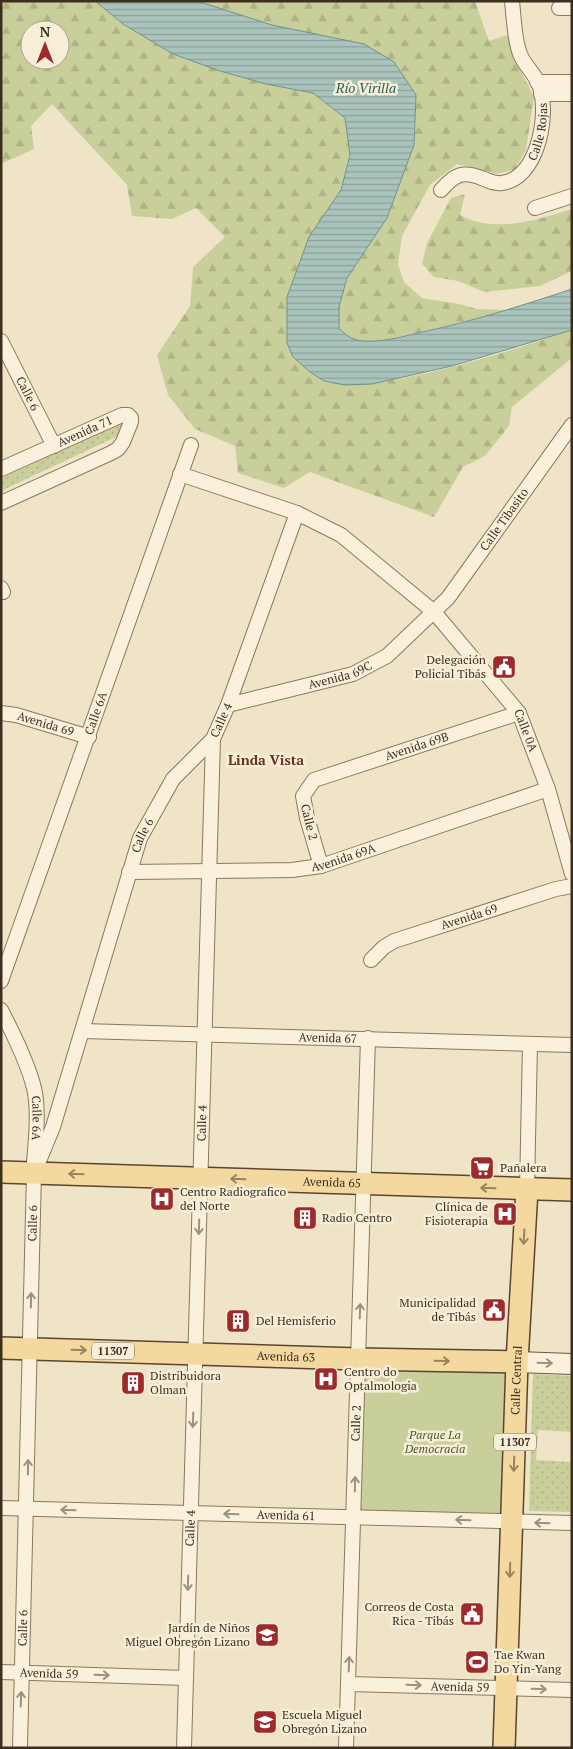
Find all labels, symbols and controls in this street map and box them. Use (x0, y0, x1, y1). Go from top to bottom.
north arrow (20, 20, 70, 70)
text: N (40, 22, 51, 41)
water label: Río Virilla (335, 78, 396, 97)
street label: Calle Rojas (524, 102, 550, 163)
street label: Calle 6 (13, 374, 43, 414)
street label: Avenida 71 (55, 412, 115, 450)
street label: Calle Tibasito (476, 485, 532, 554)
place label: Delegación Policial Tibás (415, 652, 486, 681)
public building icon: Delegación Policial Tibás (491, 654, 517, 680)
street label: Avenida 69C (307, 657, 374, 692)
street label: Calle 6A (81, 689, 110, 737)
street label: Calle 4 (207, 700, 235, 740)
street label: Calle 0A (511, 707, 541, 755)
street label: Avenida 69 (16, 708, 76, 739)
street label: Avenida 69B (383, 729, 450, 763)
district label: Linda Vista (228, 750, 304, 769)
street label: Calle 2 (298, 802, 321, 841)
street label: Calle 6 (128, 815, 157, 854)
street label: Avenida 69A (310, 840, 378, 874)
street label: Avenida 69 (439, 900, 499, 932)
street label: Avenida 67 (298, 1029, 357, 1046)
street label: Calle 6A (29, 1095, 45, 1142)
street label: Calle 4 (193, 1104, 209, 1142)
supermarket icon: Pañalera (469, 1155, 495, 1181)
place label: Pañalera (500, 1160, 547, 1175)
one-way arrow (68, 1170, 84, 1179)
one-way arrow (230, 1174, 246, 1184)
street label: Avenida 65 (302, 1174, 361, 1190)
one-way arrow (480, 1183, 496, 1192)
place label: Centro Radiografico del Norte (180, 1184, 286, 1213)
hospital icon: Centro Radiografico del Norte (149, 1186, 175, 1212)
place label: Clínica de Fisioterapia (425, 1199, 488, 1228)
hospital icon: Clínica de Fisioterapia (492, 1201, 518, 1227)
street label: Calle 6 (24, 1204, 40, 1242)
building icon: Radio Centro (292, 1205, 318, 1231)
place label: Radio Centro (322, 1210, 392, 1225)
one-way arrow (194, 1218, 203, 1234)
one-way arrow (520, 1229, 529, 1245)
one-way arrow (26, 1292, 36, 1308)
place label: Municipalidad de Tibás (399, 1295, 476, 1324)
public building icon: Municipalidad de Tibás (481, 1297, 507, 1323)
one-way arrow (355, 1303, 364, 1319)
building icon: Del Hemisferio (225, 1308, 251, 1334)
place label: Del Hemisferio (256, 1313, 336, 1328)
road number: 11307 (92, 1342, 134, 1360)
street label: Calle Central (507, 1345, 525, 1415)
one-way arrow (71, 1346, 87, 1355)
street label: Avenida 63 (256, 1348, 315, 1365)
one-way arrow (433, 1356, 449, 1366)
one-way arrow (536, 1359, 552, 1368)
place label: Centro do Optalmologia (344, 1364, 417, 1393)
hospital icon: Centro do Optalmologia (313, 1366, 339, 1392)
place label: Distribuidora Olman (150, 1368, 221, 1397)
building icon: Distribuidora Olman (120, 1370, 146, 1396)
street label: Calle 2 (348, 1405, 364, 1442)
one-way arrow (188, 1412, 198, 1428)
park label: Parque La Democracia (404, 1427, 465, 1456)
road number: 11307 (494, 1434, 536, 1450)
one-way arrow (509, 1455, 518, 1471)
one-way arrow (23, 1459, 33, 1475)
one-way arrow (350, 1476, 359, 1492)
one-way arrow (60, 1505, 76, 1514)
street label: Avenida 61 (256, 1507, 315, 1523)
street label: Calle 4 (182, 1509, 198, 1546)
one-way arrow (223, 1509, 239, 1519)
one-way arrow (455, 1516, 471, 1525)
one-way arrow (534, 1518, 550, 1527)
one-way arrow (505, 1562, 515, 1578)
one-way arrow (184, 1574, 193, 1590)
place label: Correos de Costa Rica - Tibás (365, 1599, 454, 1628)
public building icon: Correos de Costa Rica - Tibás (459, 1601, 485, 1627)
street label: Calle 6 (14, 1609, 30, 1646)
place label: Jardín de Niños Miguel Obregón Lizano (125, 1620, 250, 1649)
school or university icon: Jardín de Niños Miguel Obregón Lizano (254, 1622, 280, 1648)
place label: Tae Kwan Do Yin-Yang (494, 1647, 562, 1676)
sports icon: Tae Kwan Do Yin-Yang (464, 1649, 490, 1675)
one-way arrow (344, 1656, 354, 1672)
street label: Avenida 59 (20, 1665, 78, 1682)
one-way arrow (94, 1670, 110, 1680)
street label: Avenida 59 (431, 1678, 489, 1695)
one-way arrow (406, 1681, 422, 1690)
one-way arrow (530, 1684, 546, 1694)
one-way arrow (17, 1691, 26, 1707)
place label: Escuela Miguel Obregón Lizano (282, 1707, 367, 1736)
school or university icon: Escuela Miguel Obregón Lizano (252, 1709, 278, 1735)

